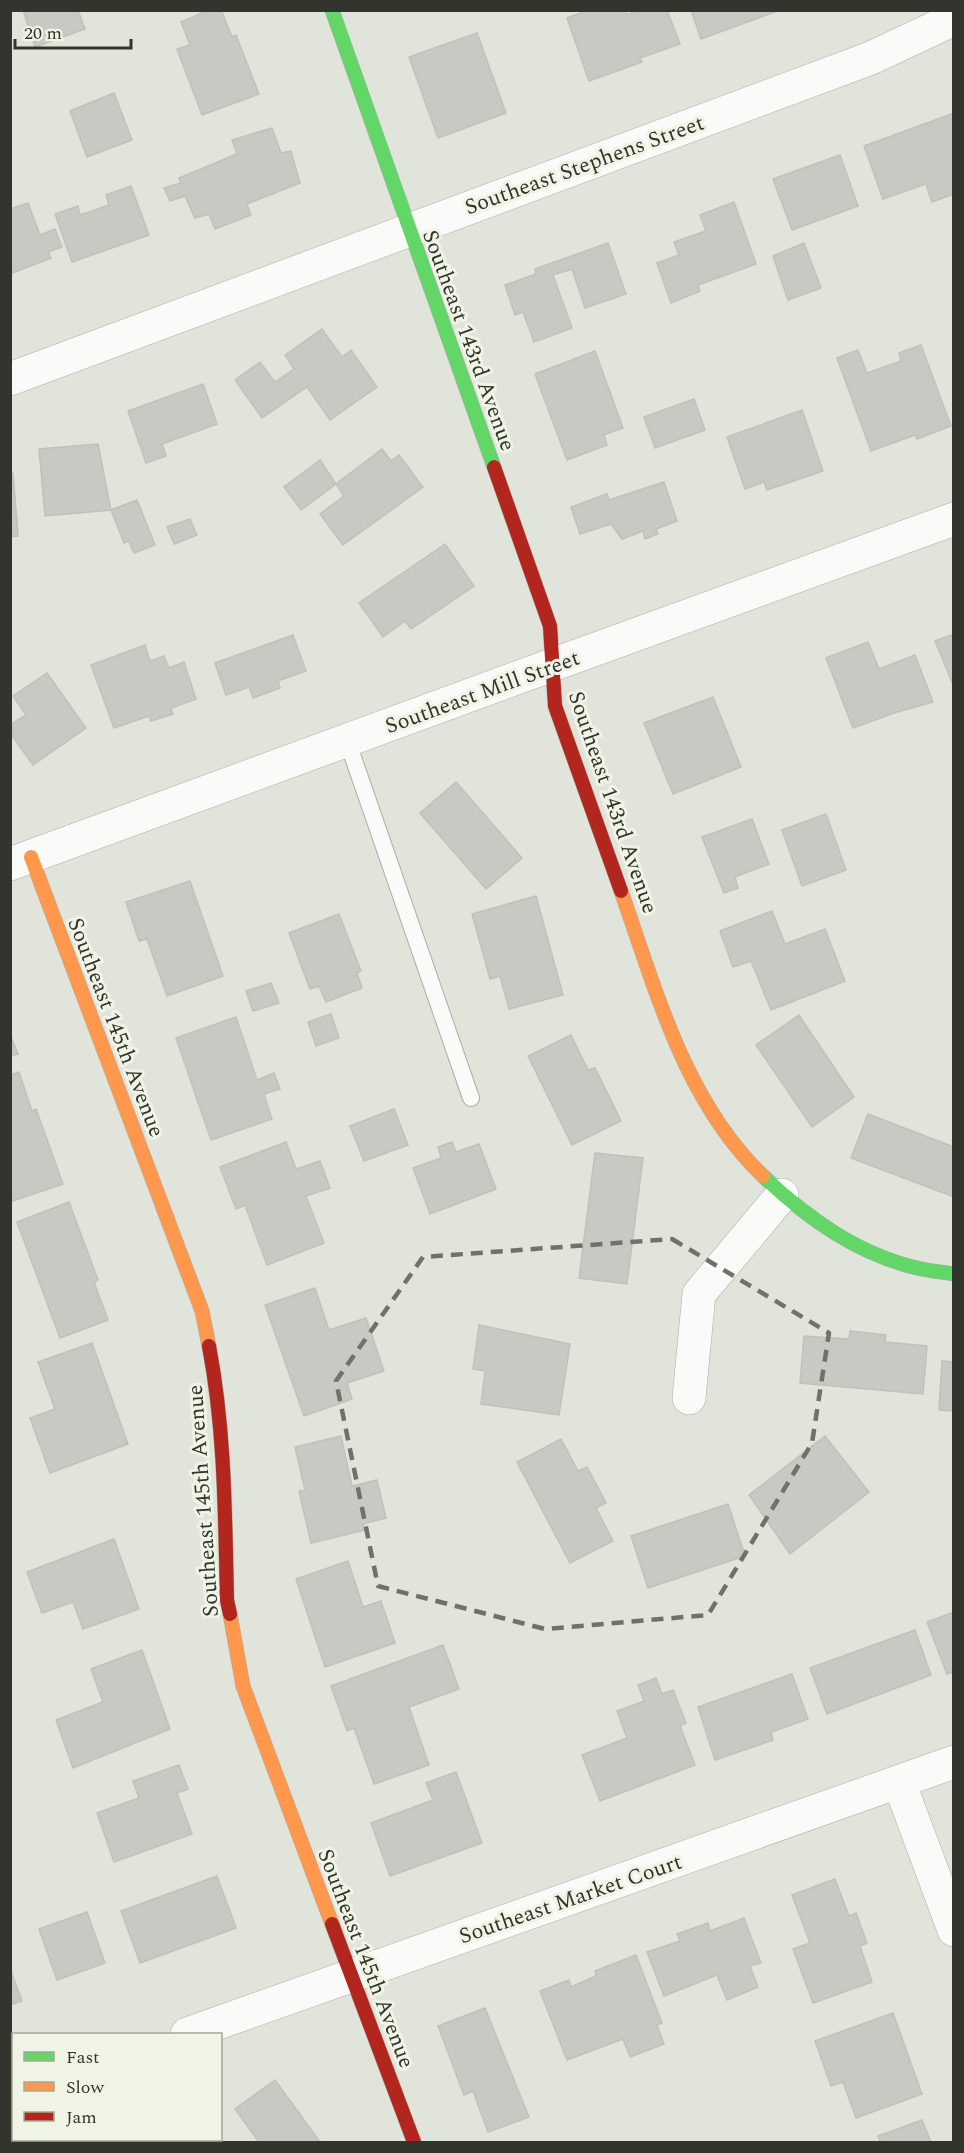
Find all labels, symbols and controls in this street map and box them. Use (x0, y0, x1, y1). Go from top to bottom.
scale bar (15, 12, 130, 50)
text: 20 m (24, 20, 62, 47)
street label: Southeast Stephens Street (460, 107, 709, 224)
street label: Southeast 143rd Avenue (413, 225, 524, 456)
street label: Southeast Mill Street (380, 642, 585, 743)
street label: Southeast 143rd Avenue (559, 687, 666, 918)
street label: Southeast 145th Avenue (58, 913, 173, 1142)
street label: Southeast 145th Avenue (179, 1384, 228, 1618)
street label: Southeast 145th Avenue (308, 1844, 423, 2073)
street label: Southeast Market Court (454, 1846, 687, 1953)
legend (12, 2033, 222, 2141)
text: Fast (66, 2044, 99, 2071)
text: Slow (66, 2074, 105, 2101)
text: Jam (66, 2104, 97, 2131)

